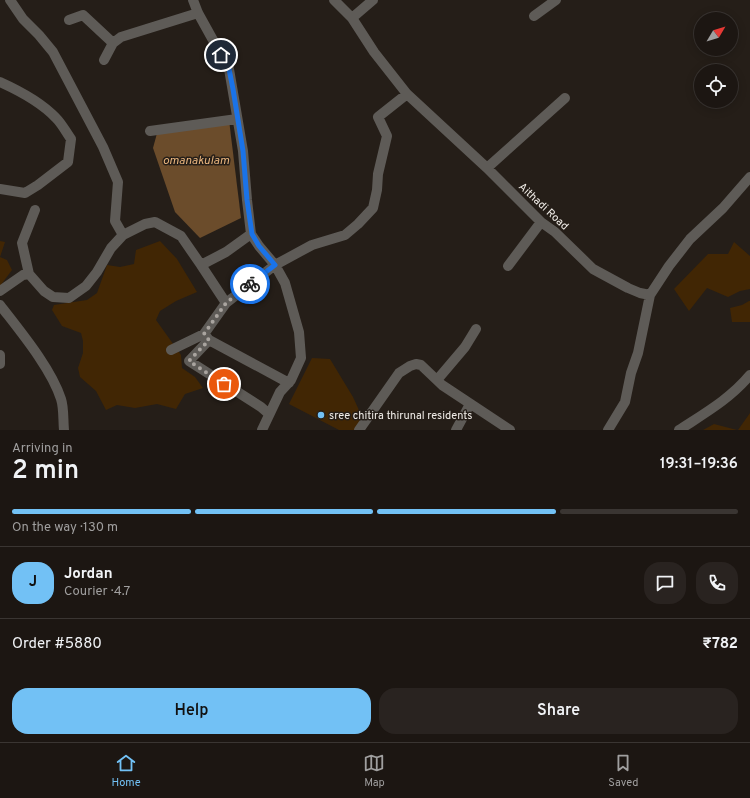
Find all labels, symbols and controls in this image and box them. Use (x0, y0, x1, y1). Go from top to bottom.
north arrow (694, 12, 738, 56)
map controls (694, 12, 738, 108)
pin (204, 38, 238, 72)
icon: home (210, 44, 232, 66)
button: locate (694, 64, 738, 108)
water label: omanakulam (163, 153, 229, 169)
street label: Aithadi Road (515, 180, 571, 233)
courier (230, 264, 270, 304)
icon: bike (239, 273, 261, 295)
pin (207, 367, 241, 401)
icon: bag (213, 373, 235, 395)
place label: sree chitira thirunal residents (329, 409, 473, 423)
marker: sree chitira thirunal residents (316, 410, 326, 420)
text: Arriving in (12, 441, 73, 457)
text: 2 min (12, 455, 79, 488)
text: 19:31–19:36 (660, 455, 738, 474)
text: On the way · 130 m (12, 520, 118, 536)
button: chat (644, 562, 686, 604)
button: phone (696, 562, 738, 604)
text: Jordan (64, 565, 113, 584)
text: J (29, 573, 37, 592)
text: Courier · 4.7 (64, 584, 130, 600)
text: Order #5880 (12, 635, 102, 654)
text: ₹782 (702, 635, 738, 654)
button: Help (12, 688, 371, 734)
button: Share (379, 688, 738, 734)
tab: Home (111, 752, 141, 790)
tab: Map (363, 752, 385, 790)
tab: Saved (608, 752, 639, 790)

